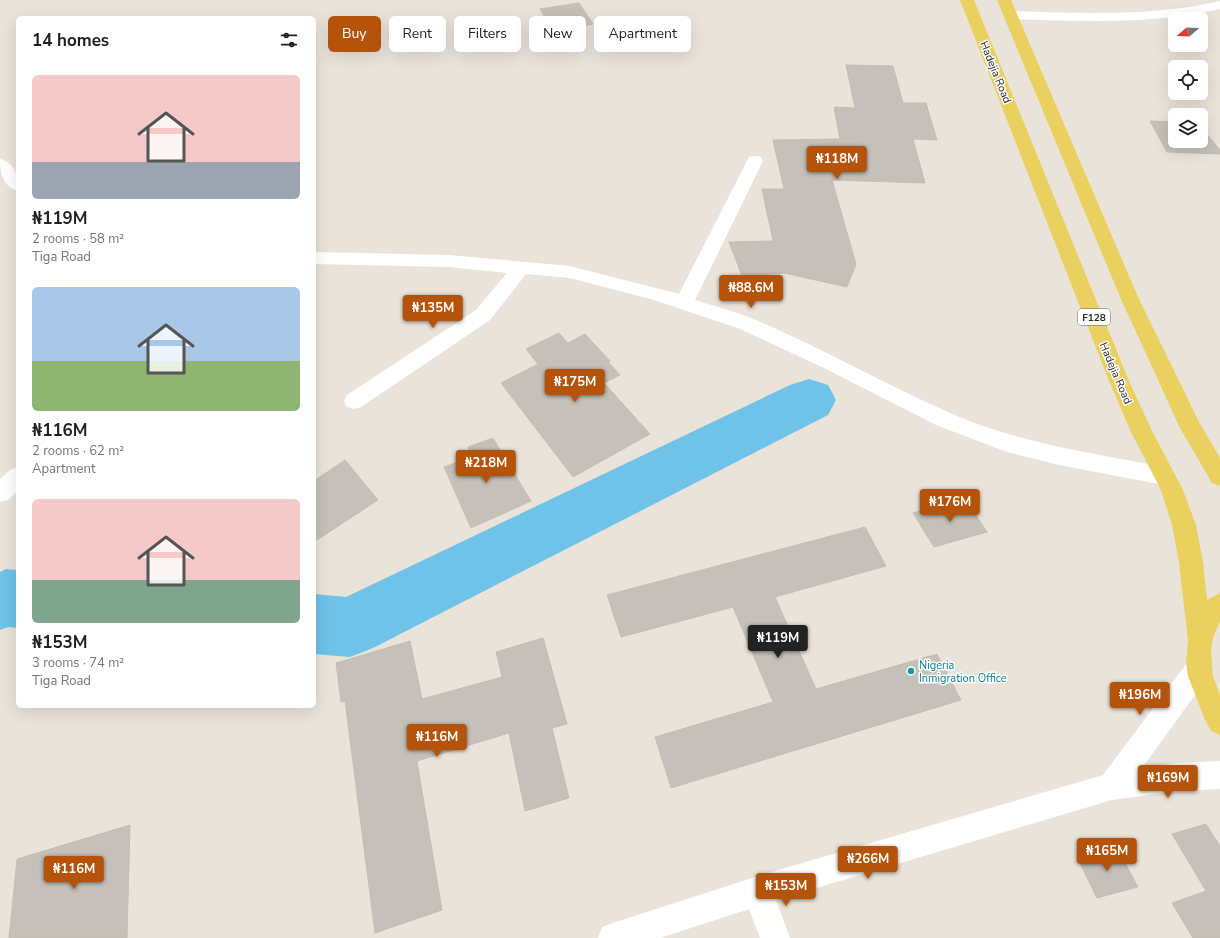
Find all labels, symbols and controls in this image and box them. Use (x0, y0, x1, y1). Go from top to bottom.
north arrow (1168, 12, 1208, 52)
map controls (1168, 12, 1208, 148)
chip: Buy (328, 16, 381, 52)
chip: Rent (389, 16, 446, 52)
chip: Filters (454, 16, 521, 52)
chip: New (529, 16, 586, 52)
chip: Apartment (594, 16, 691, 52)
text: 14 homes (32, 29, 109, 52)
icon: filters (278, 29, 300, 51)
street label: Hadejia Road (976, 39, 1015, 106)
button: locate (1168, 60, 1208, 100)
icon: home (130, 101, 202, 173)
button: layers (1168, 108, 1208, 148)
pin: ₦118M (809, 146, 865, 180)
text: ₦118M (816, 150, 858, 168)
text: ₦119M (32, 207, 88, 230)
text: 2 rooms · 58 m² (32, 230, 124, 248)
text: Tiga Road (32, 248, 91, 266)
pin: ₦88.6M (718, 275, 784, 309)
text: ₦88.6M (728, 279, 774, 297)
pin: ₦135M (405, 295, 461, 329)
text: ₦135M (412, 299, 454, 317)
road number: F128 (1078, 309, 1110, 325)
icon: home (130, 313, 202, 385)
street label: Hadejia Road (1096, 340, 1135, 406)
pin: ₦175M (547, 369, 603, 403)
text: ₦175M (554, 373, 596, 391)
text: ₦116M (32, 419, 88, 442)
text: 2 rooms · 62 m² (32, 442, 124, 460)
pin: ₦218M (458, 450, 514, 484)
text: ₦218M (465, 454, 507, 472)
text: Apartment (32, 460, 95, 478)
pin: ₦176M (922, 489, 978, 523)
text: ₦176M (929, 493, 971, 511)
icon: home (130, 525, 202, 597)
pin: ₦119M (750, 625, 806, 659)
text: ₦119M (757, 629, 799, 647)
text: ₦153M (32, 631, 88, 654)
text: 3 rooms · 74 m² (32, 654, 124, 672)
place label: Nigeria Inmigration Office (919, 658, 1007, 686)
marker: Nigeria Inmigration Office (906, 666, 916, 676)
text: Tiga Road (32, 672, 91, 690)
pin: ₦196M (1112, 682, 1168, 716)
text: ₦196M (1119, 686, 1161, 704)
pin: ₦116M (409, 724, 465, 758)
text: ₦116M (416, 728, 458, 746)
pin: ₦169M (1140, 765, 1196, 799)
text: ₦169M (1147, 769, 1189, 787)
pin: ₦165M (1079, 838, 1135, 872)
text: ₦165M (1086, 842, 1128, 860)
pin: ₦266M (840, 846, 896, 880)
text: ₦266M (847, 850, 889, 868)
pin: ₦116M (46, 856, 102, 890)
text: ₦116M (53, 860, 95, 878)
pin: ₦153M (758, 873, 814, 907)
text: ₦153M (765, 877, 807, 895)

